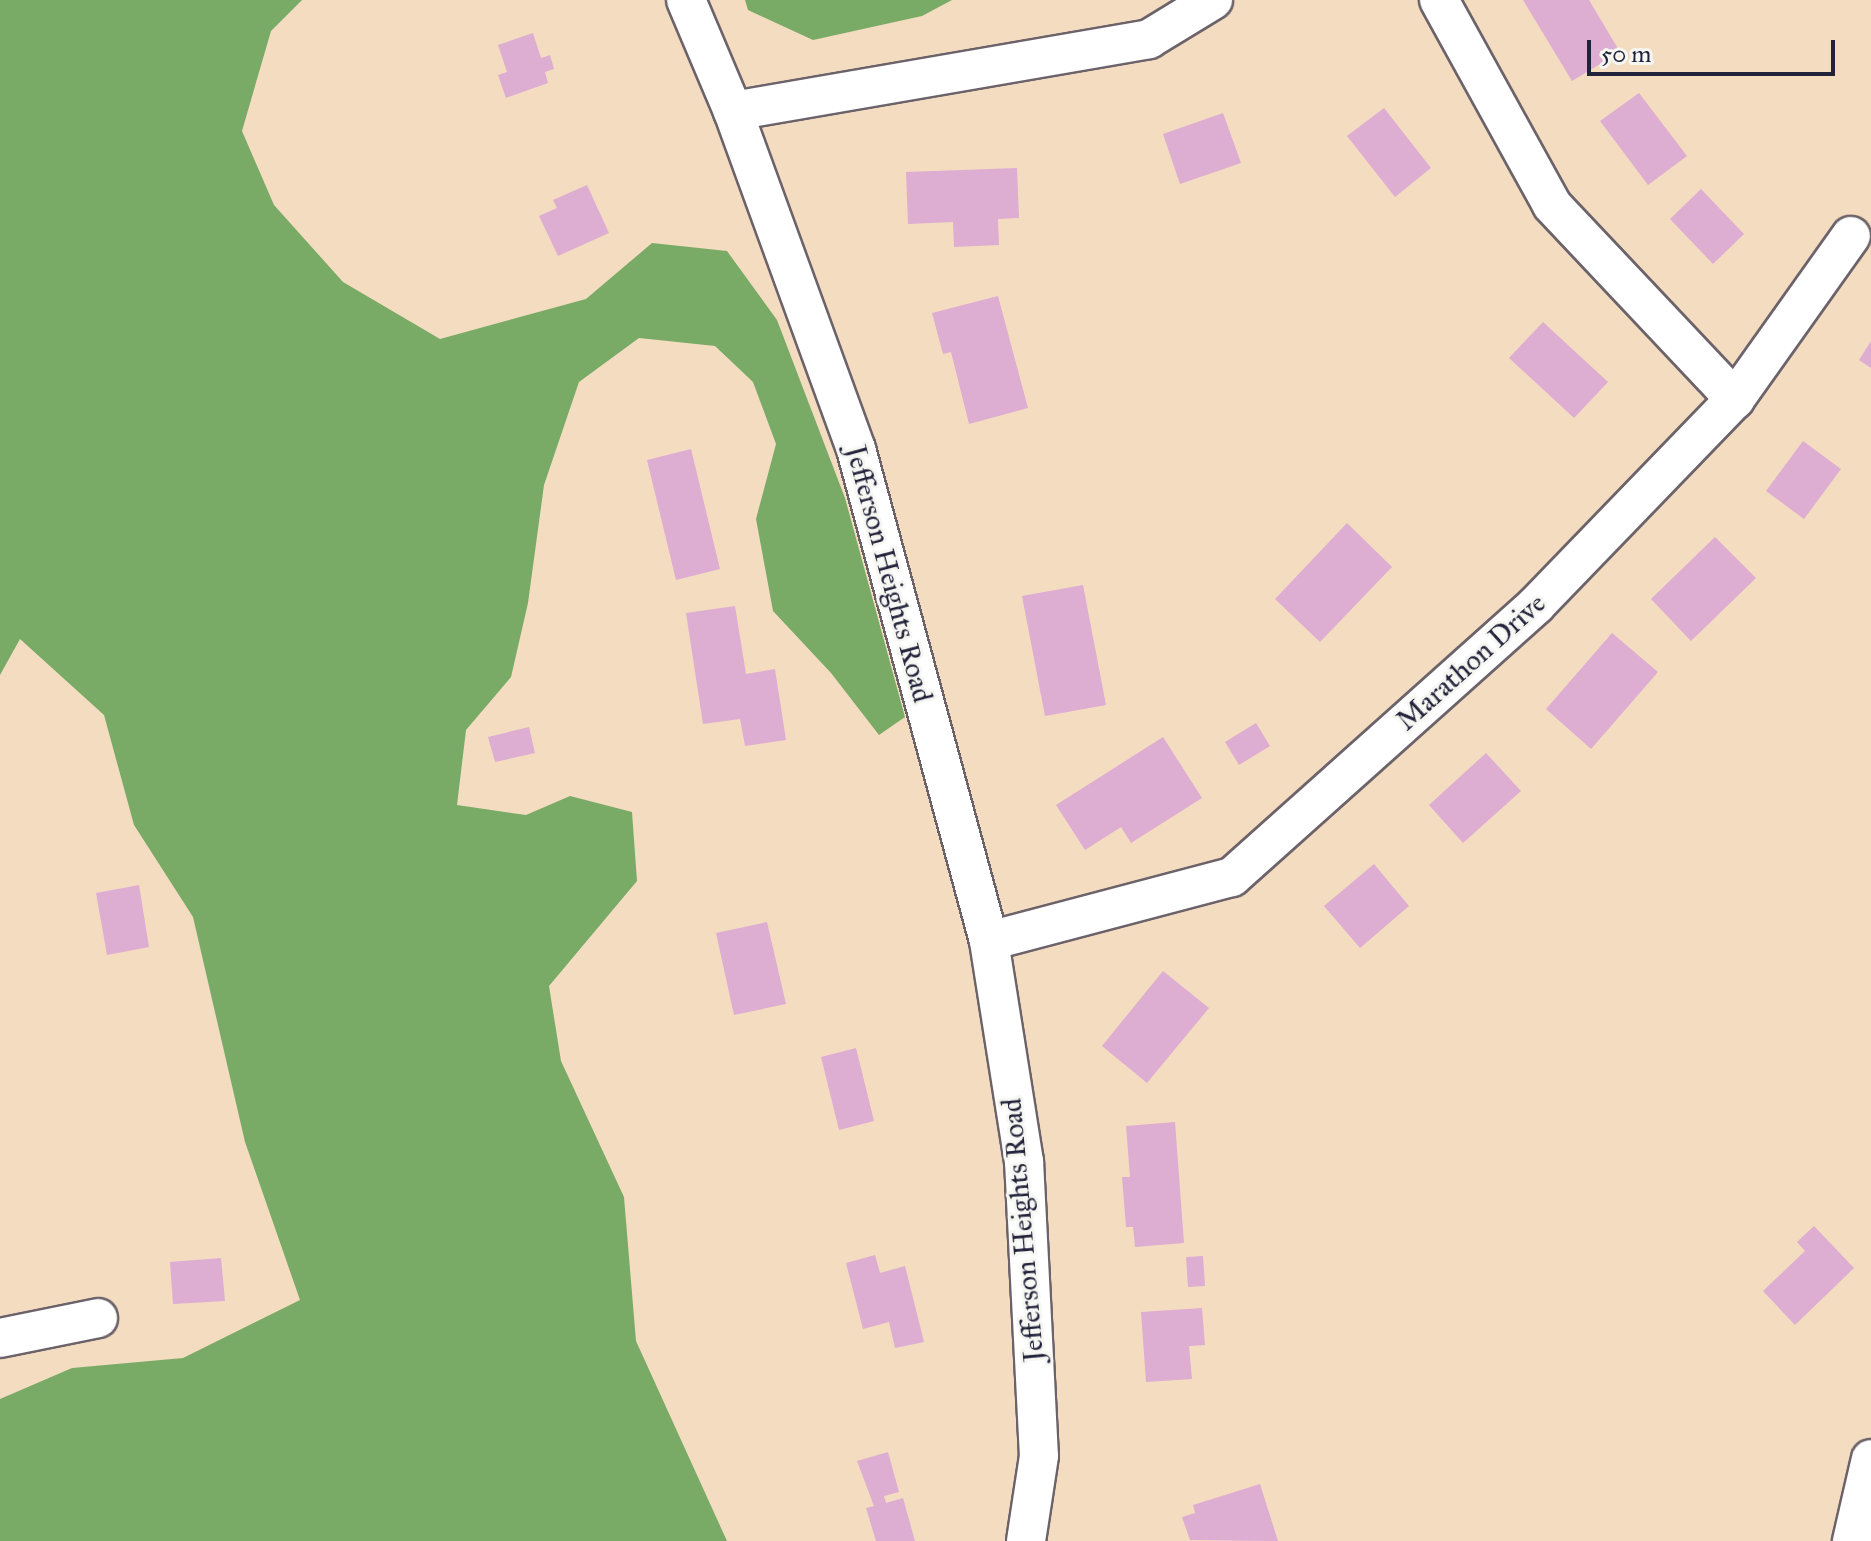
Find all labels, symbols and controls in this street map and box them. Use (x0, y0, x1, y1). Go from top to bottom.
scale bar (1591, 24, 1839, 74)
text: 50 m (1601, 39, 1651, 69)
street label: Jefferson Heights Road (839, 442, 939, 706)
street label: Marathon Drive (1390, 586, 1552, 738)
street label: Jefferson Heights Road (995, 1097, 1051, 1363)

